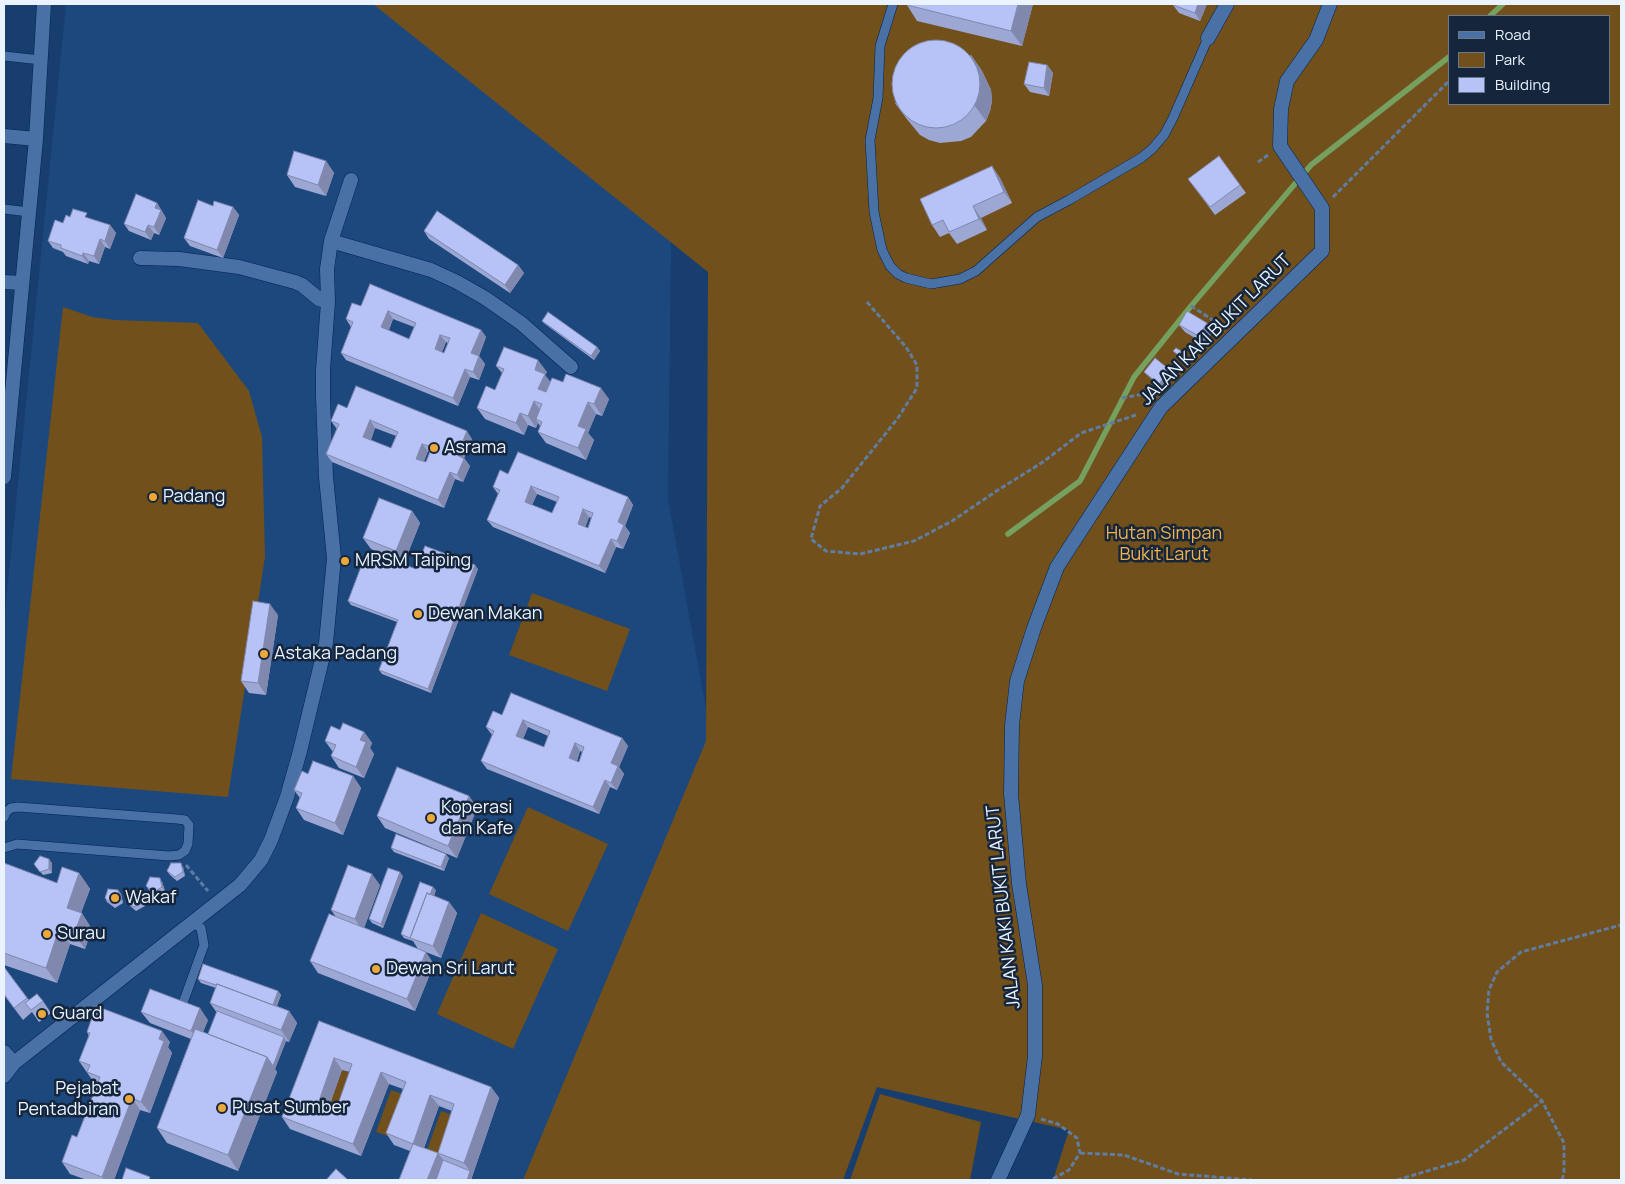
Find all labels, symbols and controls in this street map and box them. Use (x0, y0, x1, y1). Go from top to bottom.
legend (1448, 15, 1610, 105)
text: Road (1495, 24, 1531, 45)
text: Park (1495, 49, 1525, 70)
text: Building (1495, 74, 1550, 95)
street label: JALAN KAKI BUKIT LARUT (1136, 250, 1296, 410)
place label: Asrama (444, 437, 506, 459)
marker: Asrama (428, 442, 440, 454)
place label: Padang (163, 486, 225, 508)
marker: Padang (147, 491, 159, 503)
park label: Hutan Simpan Bukit Larut (1106, 523, 1222, 566)
place label: MRSM Taiping (355, 550, 471, 572)
marker: MRSM Taiping (339, 555, 351, 567)
place label: Dewan Makan (428, 603, 543, 625)
marker: Dewan Makan (412, 608, 424, 620)
place label: Astaka Padang (274, 643, 397, 665)
marker: Astaka Padang (258, 648, 270, 660)
place label: Koperasi dan Kafe (441, 797, 513, 840)
street label: JALAN KAKI BUKIT LARUT (983, 804, 1025, 1010)
marker: Koperasi dan Kafe (425, 812, 437, 824)
place label: Wakaf (125, 887, 176, 909)
marker: Wakaf (109, 892, 121, 904)
place label: Surau (57, 923, 106, 945)
marker: Surau (41, 928, 53, 940)
place label: Dewan Sri Larut (386, 958, 515, 980)
marker: Dewan Sri Larut (370, 963, 382, 975)
place label: Guard (52, 1003, 102, 1025)
marker: Guard (36, 1008, 48, 1020)
place label: Pejabat Pentadbiran (18, 1078, 119, 1120)
marker: Pejabat Pentadbiran (123, 1093, 135, 1105)
place label: Pusat Sumber (232, 1097, 349, 1119)
marker: Pusat Sumber (216, 1102, 228, 1114)

